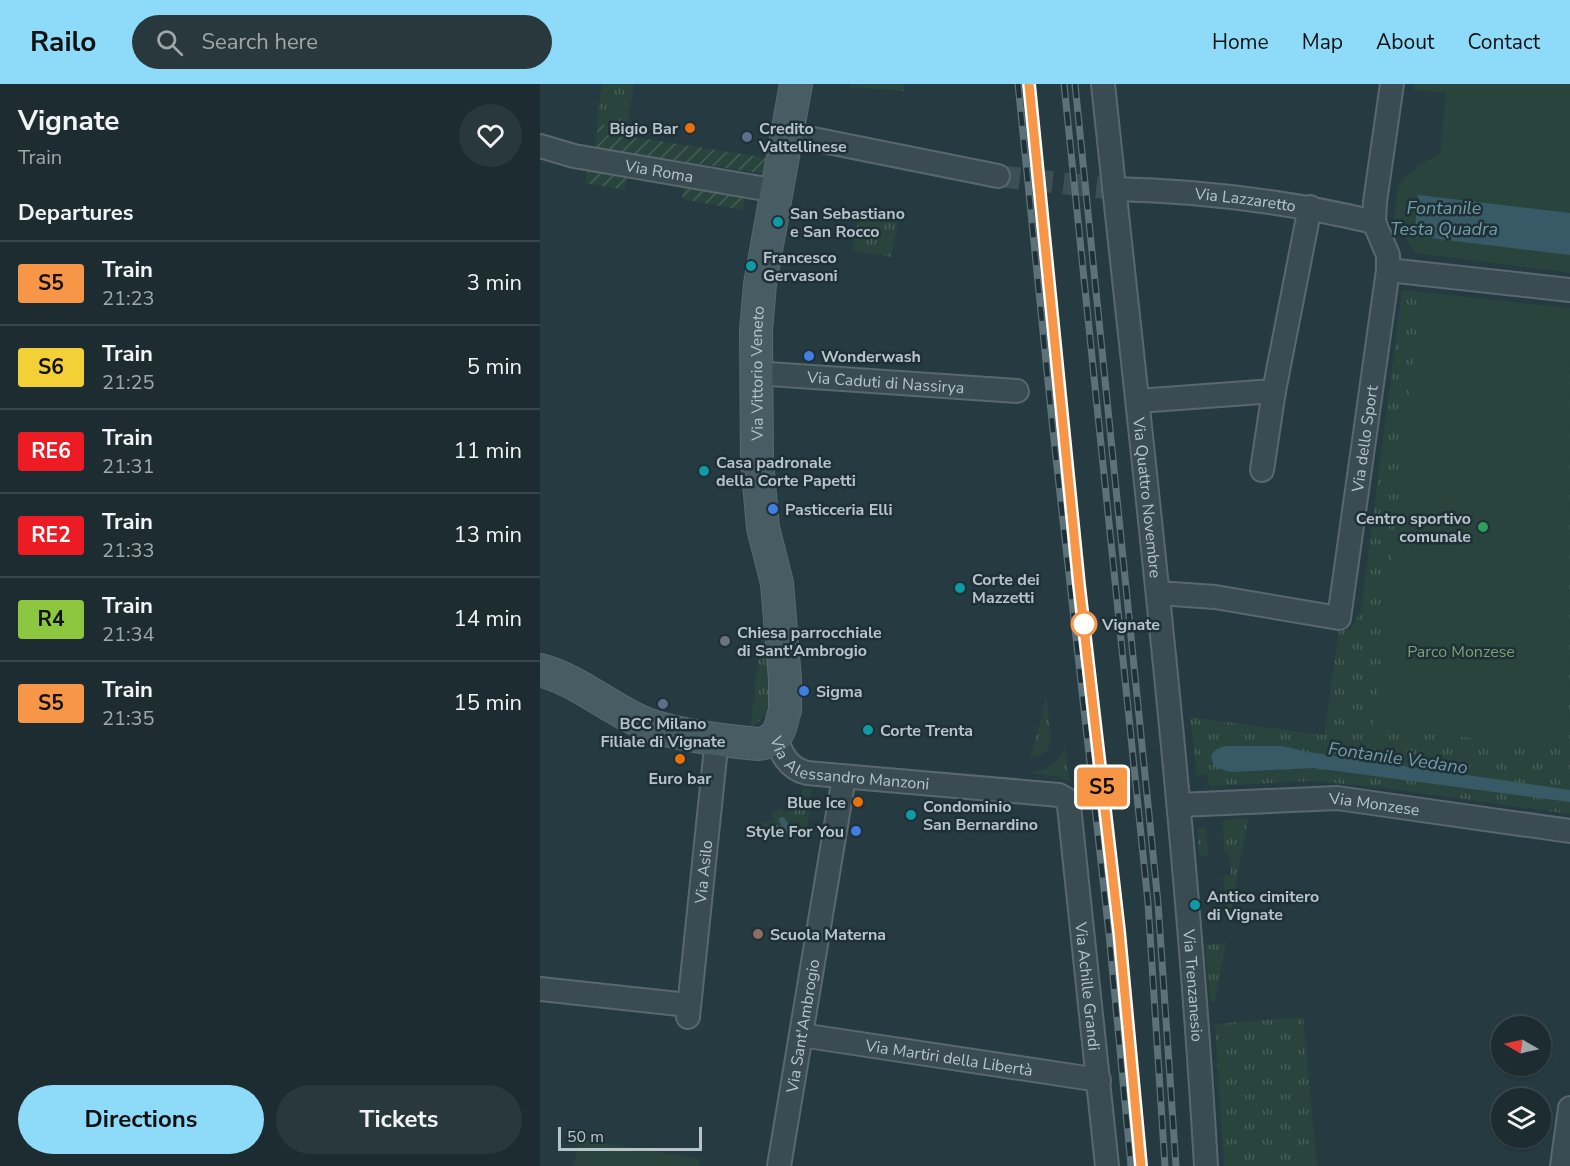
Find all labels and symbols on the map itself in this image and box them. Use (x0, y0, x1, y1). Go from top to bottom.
place label: Bigio Bar (610, 118, 679, 140)
place label: Credito Valtellinese (758, 118, 847, 158)
marker: Bigio Bar (683, 121, 697, 135)
marker: Credito Valtellinese (740, 130, 754, 144)
street label: Via Roma (622, 155, 695, 188)
street label: Via Lazzaretto (1193, 183, 1298, 218)
water label: Fontanile Testa Quadra (1390, 196, 1498, 241)
place label: San Sebastiano e San Rocco (790, 203, 905, 243)
marker: San Sebastiano e San Rocco (771, 215, 785, 229)
place label: Francesco Gervasoni (763, 247, 838, 287)
marker: Francesco Gervasoni (744, 259, 758, 273)
street label: Via Vittorio Veneto (746, 305, 770, 442)
place label: Wonderwash (821, 346, 921, 368)
marker: Wonderwash (802, 349, 816, 363)
street label: Via Caduti di Nassirya (805, 366, 965, 399)
street label: Via dello Sport (1347, 384, 1384, 495)
street label: Via Quattro Novembre (1127, 415, 1166, 579)
place label: Casa padronale della Corte Papetti (716, 452, 856, 492)
marker: Casa padronale della Corte Papetti (697, 464, 711, 478)
place label: Pasticceria Elli (785, 499, 893, 521)
marker: Pasticceria Elli (766, 502, 780, 516)
place label: Centro sportivo comunale (1356, 508, 1471, 548)
marker: Centro sportivo comunale (1476, 520, 1490, 534)
place label: Corte dei Mazzetti (972, 569, 1040, 609)
marker: Corte dei Mazzetti (953, 581, 967, 595)
marker: Vignate (1071, 611, 1097, 637)
place label: Vignate (1101, 614, 1160, 636)
place label: Chiesa parrocchiale di Sant'Ambrogio (737, 622, 882, 662)
marker: Chiesa parrocchiale di Sant'Ambrogio (718, 634, 732, 648)
park label: Parco Monzese (1407, 641, 1515, 663)
place label: Sigma (816, 681, 863, 703)
marker: Sigma (797, 684, 811, 698)
marker: BCC Milano Filiale di Vignate (656, 697, 670, 711)
place label: BCC Milano Filiale di Vignate (600, 713, 726, 753)
place label: Corte Trenta (880, 720, 973, 742)
marker: Corte Trenta (861, 723, 875, 737)
street label: Via Alessandro Manzoni (764, 732, 930, 796)
water label: Fontanile Vedano (1327, 736, 1469, 780)
marker: Euro bar (673, 752, 687, 766)
place label: Euro bar (648, 768, 712, 790)
line badge: S5 (1075, 768, 1129, 806)
street label: Via Monzese (1328, 788, 1421, 822)
place label: Blue Ice (787, 792, 846, 814)
marker: Blue Ice (851, 795, 865, 809)
place label: Condominio San Bernardino (923, 796, 1038, 836)
marker: Condominio San Bernardino (904, 808, 918, 822)
place label: Style For You (746, 821, 844, 843)
marker: Style For You (849, 824, 863, 838)
street label: Via Asilo (690, 839, 718, 906)
place label: Antico cimitero di Vignate (1207, 886, 1319, 926)
marker: Antico cimitero di Vignate (1188, 898, 1202, 912)
street label: Via Achille Grandi (1069, 920, 1105, 1052)
place label: Scuola Materna (770, 924, 886, 946)
marker: Scuola Materna (751, 927, 765, 941)
street label: Via Trenzanesio (1177, 927, 1208, 1043)
street label: Via Sant'Ambrogio (781, 958, 825, 1096)
north arrow (1491, 1016, 1551, 1076)
street label: Via Martiri della Libertà (863, 1035, 1034, 1082)
scale bar (558, 1124, 702, 1152)

